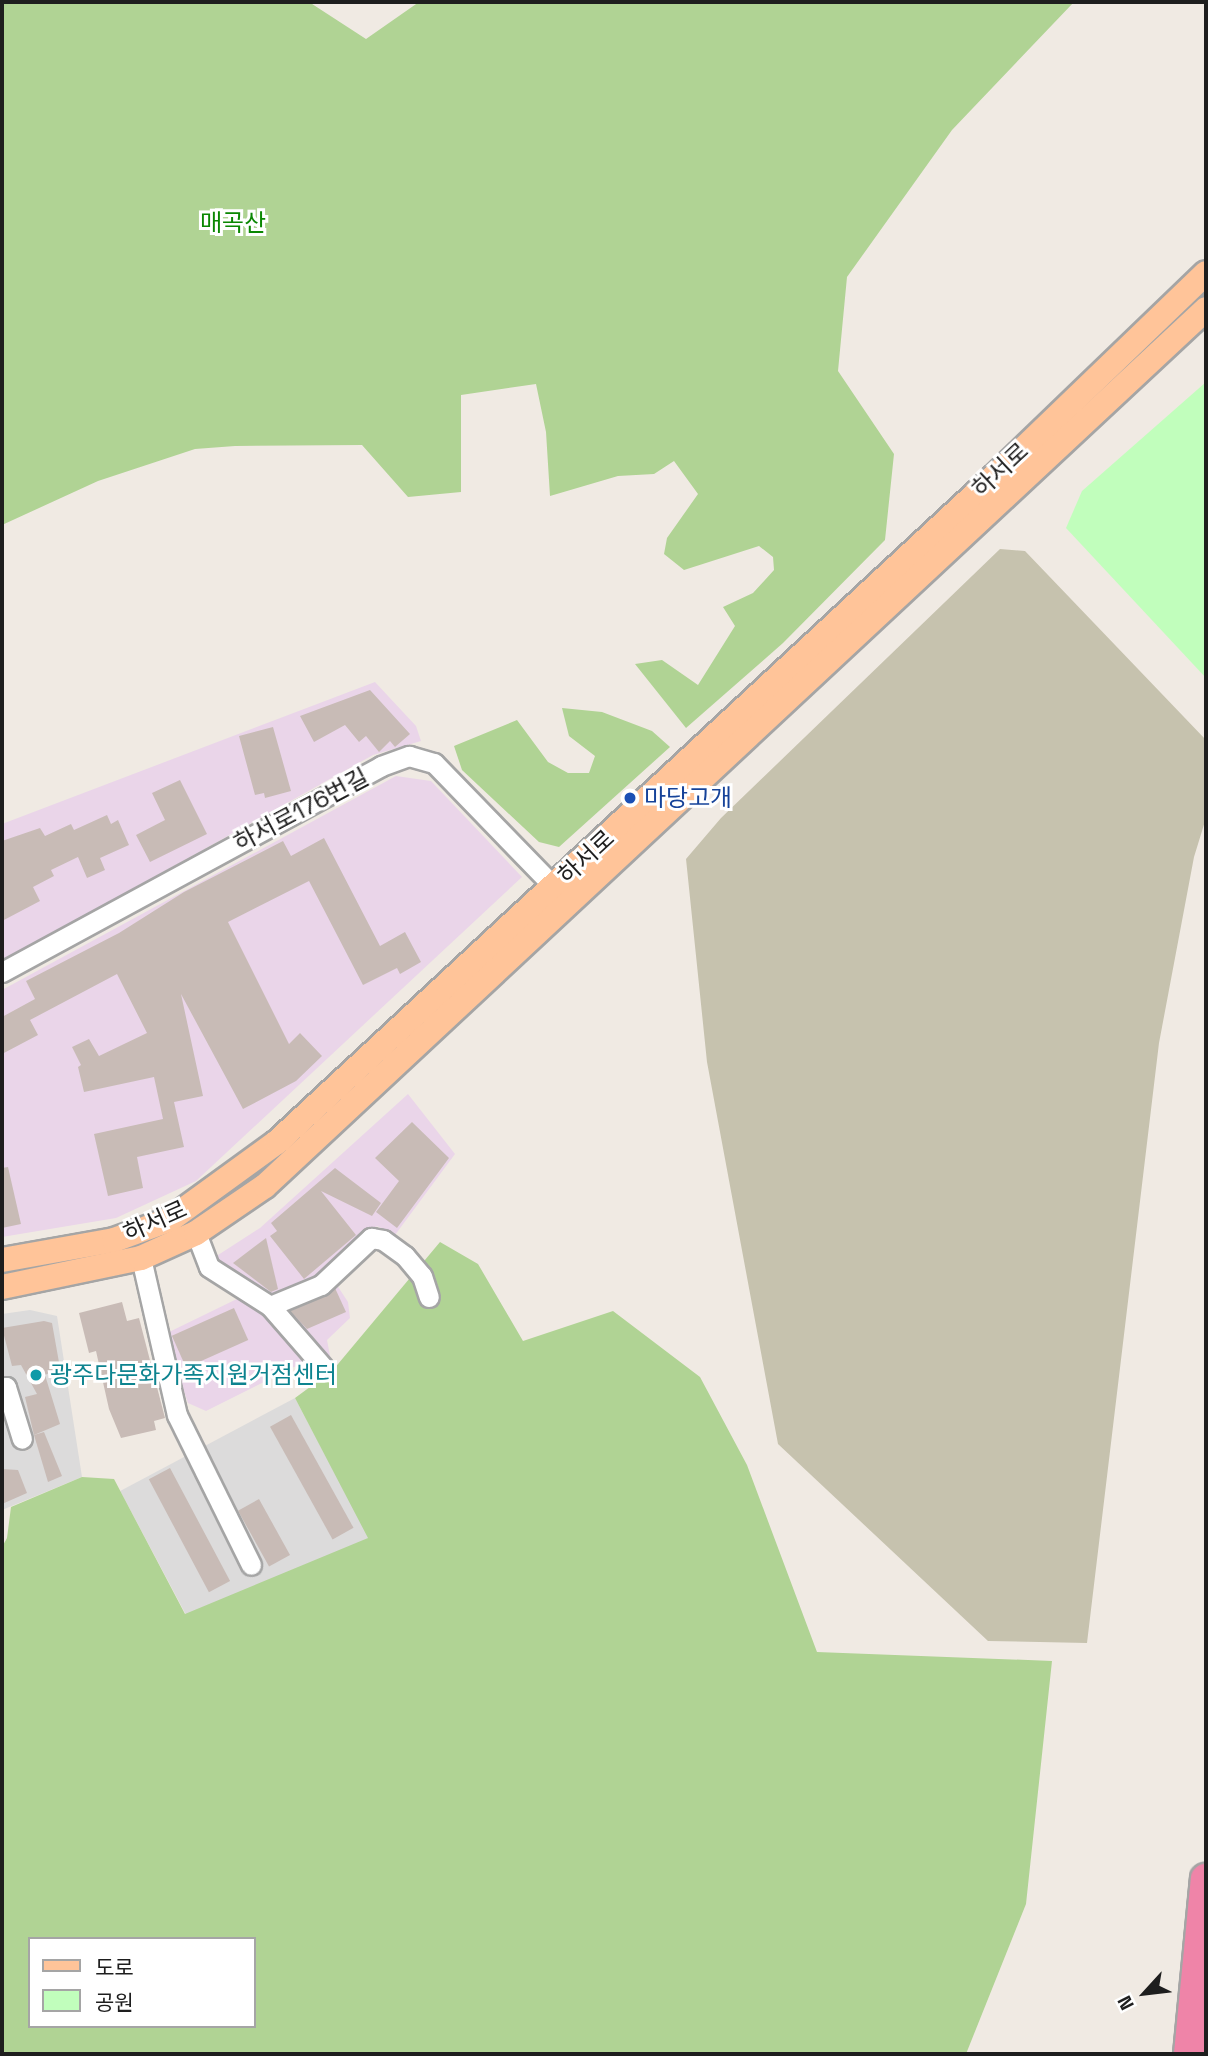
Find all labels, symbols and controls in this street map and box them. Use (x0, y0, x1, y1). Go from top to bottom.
park label: 매곡산 (200, 209, 266, 237)
street label: 하서로 (966, 437, 1034, 503)
street label: 하서로176번길 (229, 762, 373, 858)
place label: 마당고개 (644, 784, 732, 812)
marker: 마당고개 (622, 790, 638, 806)
street label: 하서로 (552, 824, 620, 890)
street label: 하서로 (119, 1194, 191, 1248)
place label: 광주다문화가족지원거점센터 (50, 1361, 337, 1389)
marker: 광주다문화가족지원거점센터 (28, 1367, 44, 1383)
legend (28, 1937, 256, 2028)
text: 도로 (95, 1954, 134, 1981)
north arrow (1110, 1958, 1180, 2028)
text: 공원 (95, 1989, 134, 2016)
text: N (1112, 1991, 1140, 2014)

